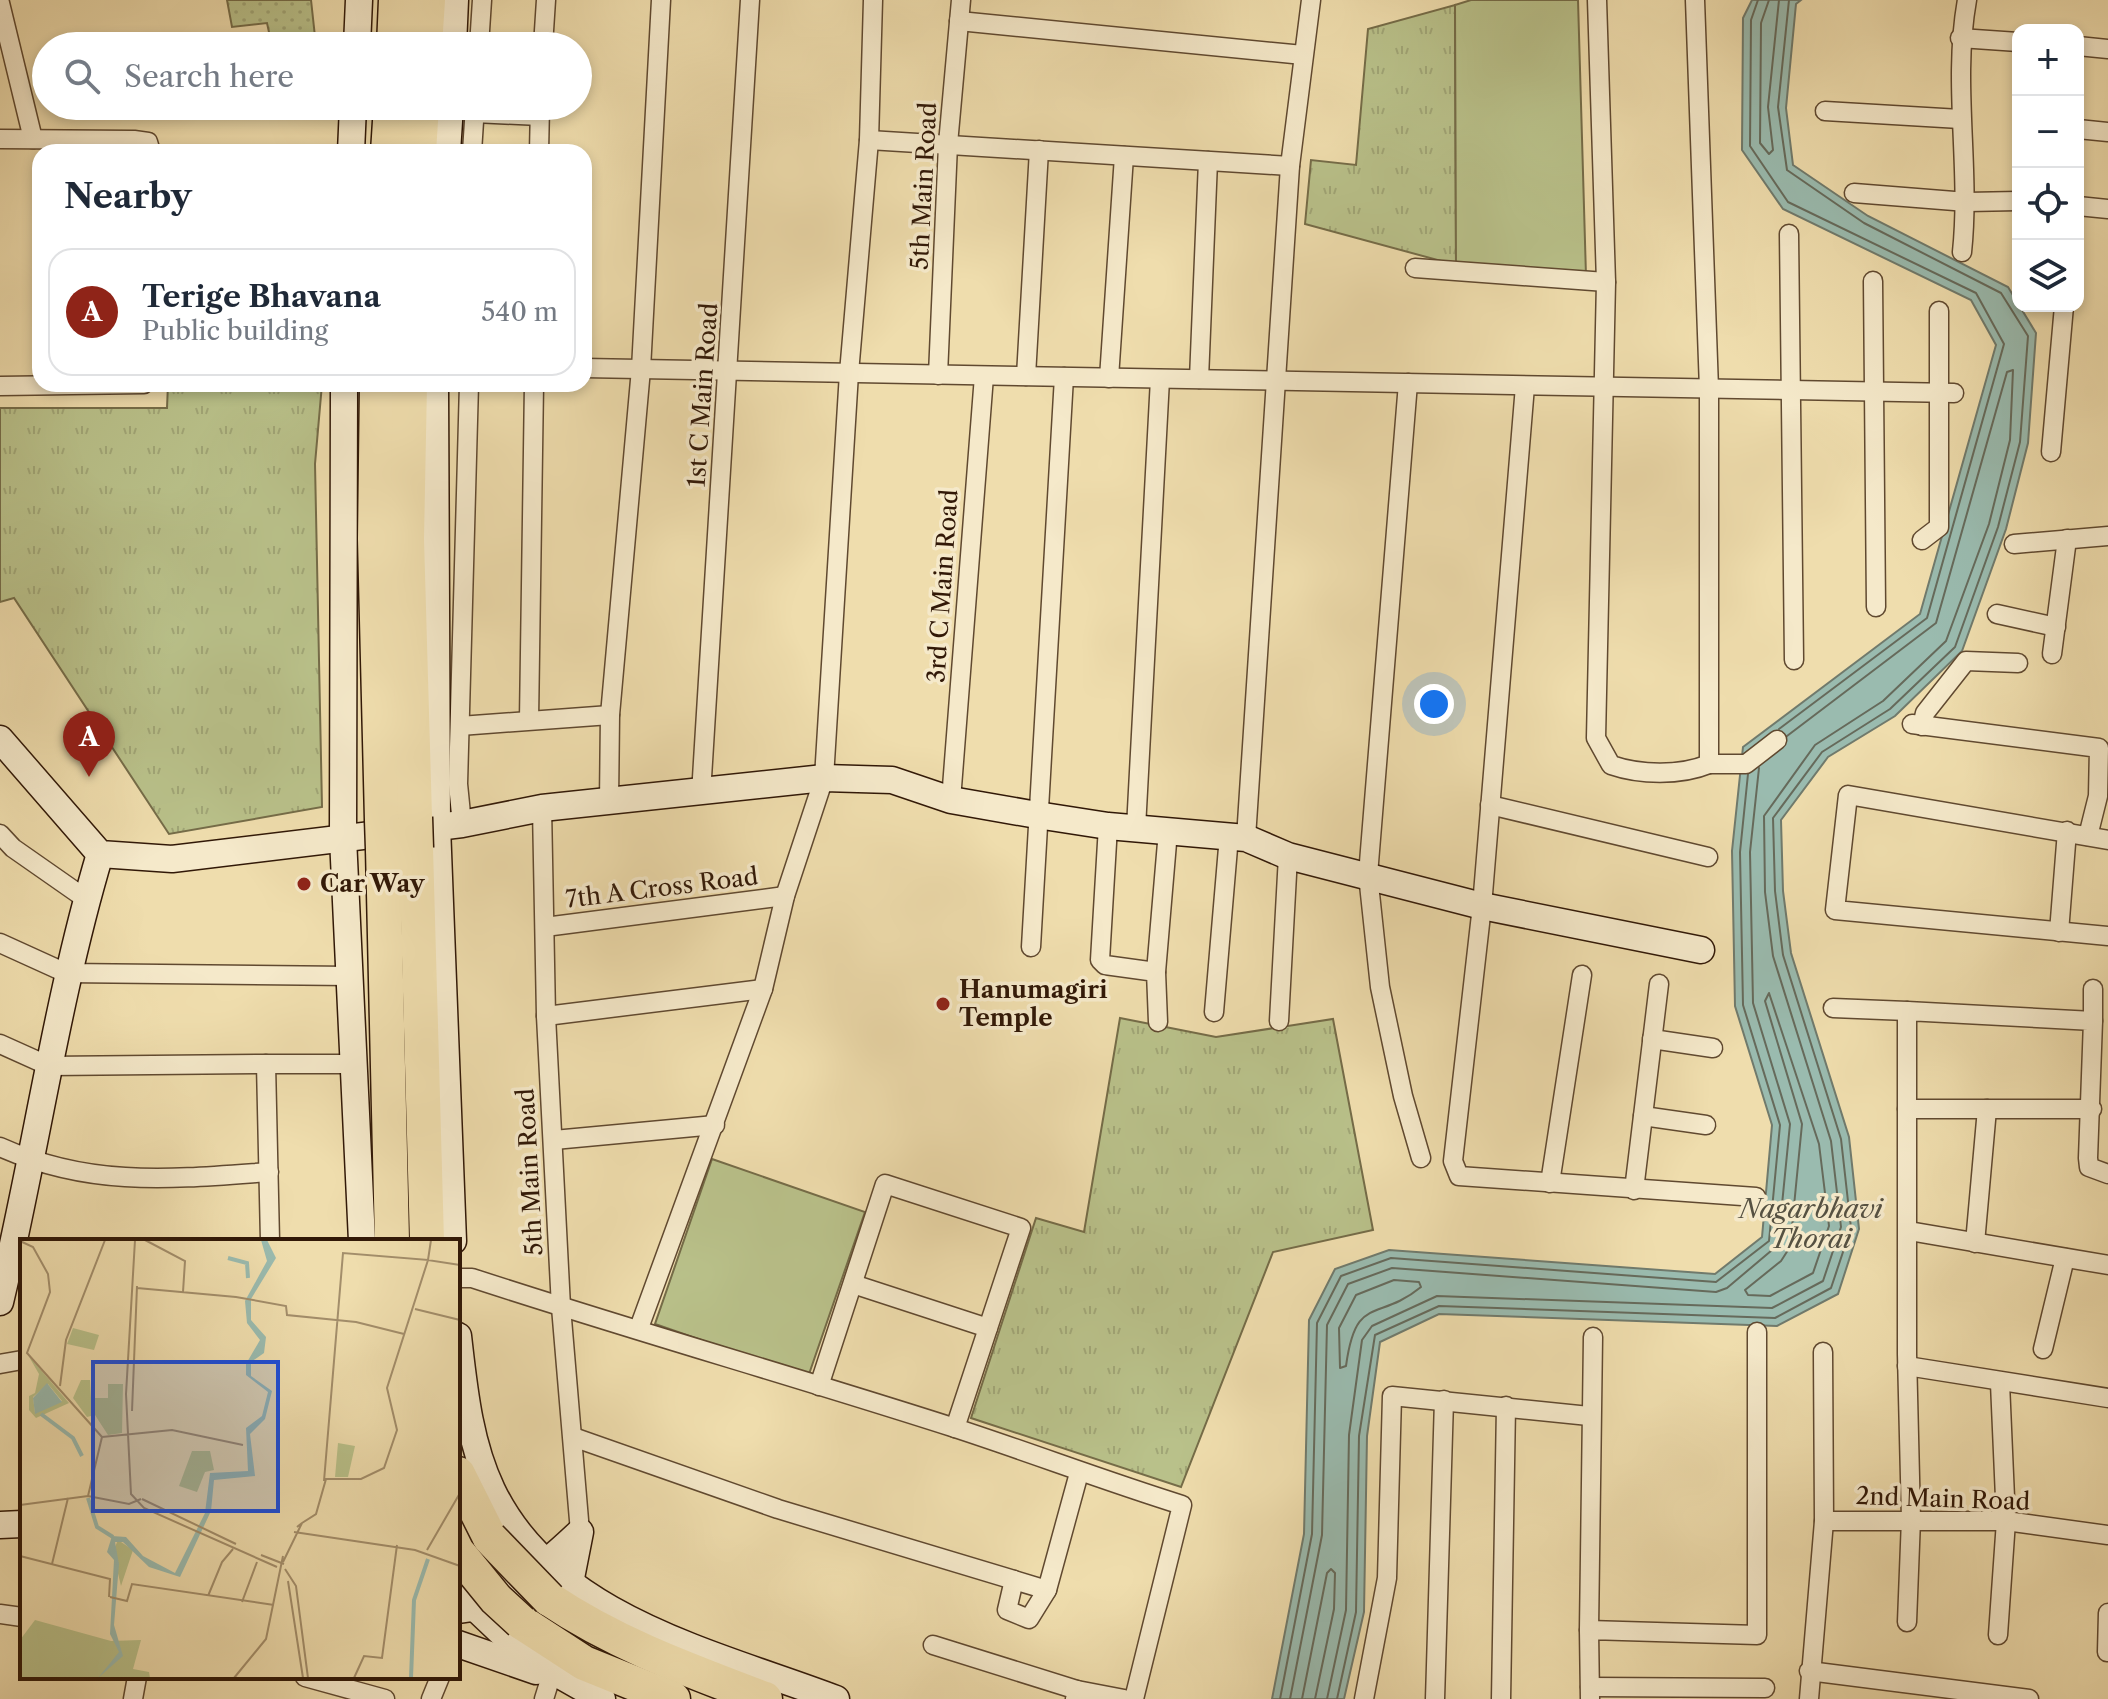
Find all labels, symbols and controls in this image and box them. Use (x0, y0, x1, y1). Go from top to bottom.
map controls (2012, 24, 2084, 312)
button: + (2012, 24, 2084, 96)
search box (32, 32, 592, 120)
icon: search (60, 54, 104, 98)
text: Search here (124, 58, 294, 95)
button: − (2012, 96, 2084, 168)
street label: 5th Main Road (905, 101, 942, 270)
button: locate (2012, 168, 2084, 240)
text: Nearby (64, 175, 192, 217)
button: layers (2012, 240, 2084, 312)
text: Terige Bhavana (142, 278, 381, 315)
text: A (82, 296, 102, 328)
text: 540 m (481, 296, 558, 328)
street label: 1st C Main Road (682, 301, 723, 488)
text: Public building (142, 315, 328, 347)
street label: 3rd C Main Road (921, 488, 964, 684)
your location (1414, 684, 1454, 724)
pin: A (63, 711, 115, 777)
street label: 7th A Cross Road (564, 861, 760, 914)
place label: Car Way (320, 869, 426, 898)
marker: Car Way (295, 875, 313, 893)
place label: Hanumagiri Temple (959, 975, 1108, 1032)
marker: Hanumagiri Temple (934, 995, 952, 1013)
street label: 5th Main Road (511, 1087, 548, 1257)
water label: Nagarbhavi Thorai (1737, 1193, 1885, 1255)
inset map (20, 1239, 460, 1679)
street label: 2nd Main Road (1855, 1481, 2031, 1516)

